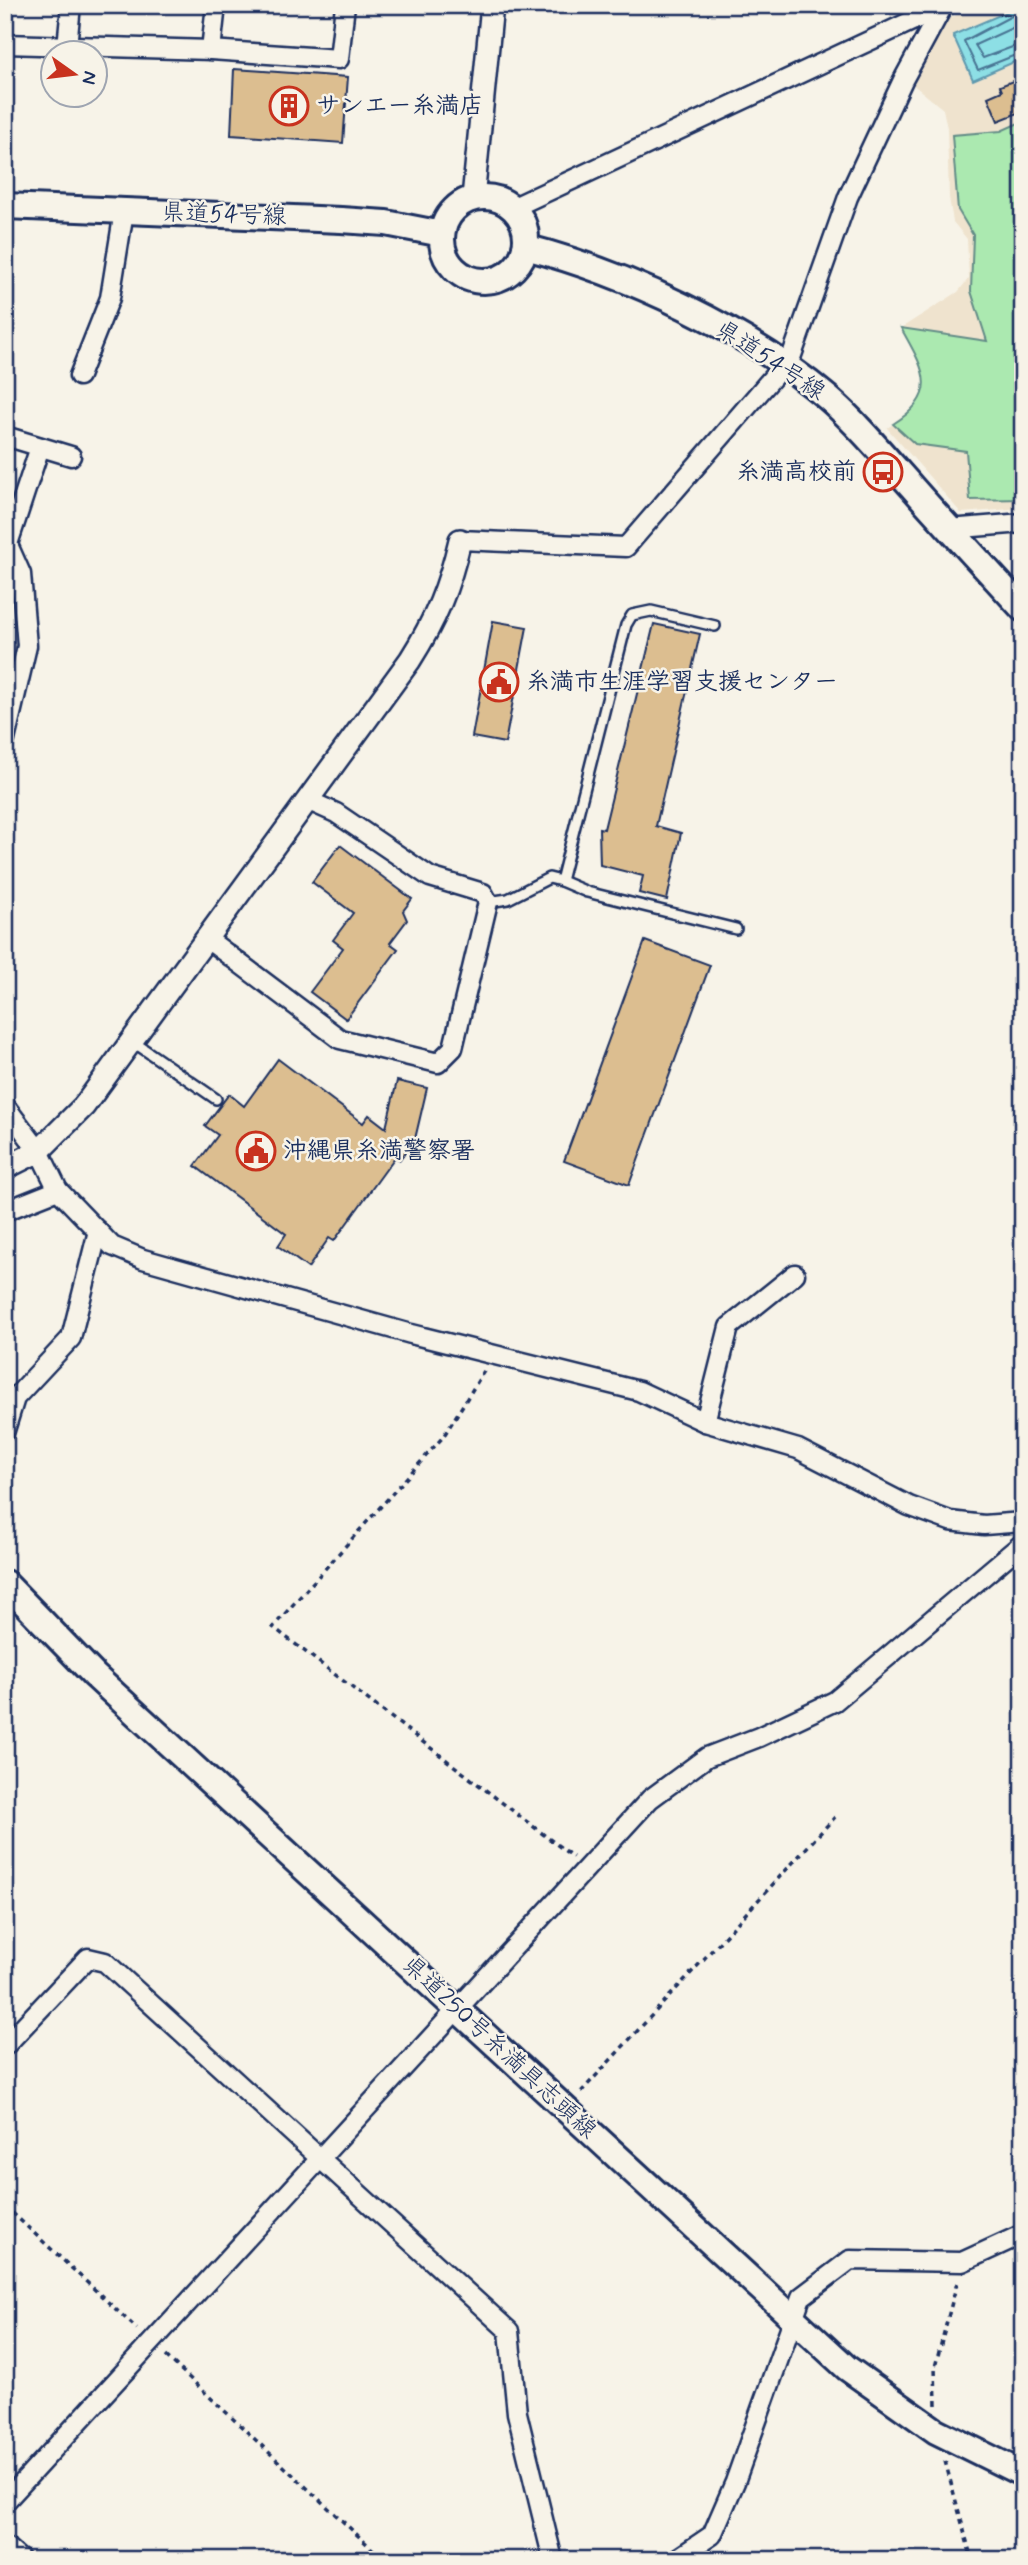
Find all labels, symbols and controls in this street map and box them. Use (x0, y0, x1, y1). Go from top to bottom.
north arrow (38, 38, 108, 108)
text: N (75, 69, 103, 87)
building icon: サンエー糸満店 (268, 85, 310, 127)
place label: サンエー糸満店 (316, 91, 484, 122)
street label: 県道54号線 (161, 197, 287, 233)
street label: 県道54号線 (709, 314, 831, 408)
bus stop icon: 糸満高校前 (862, 451, 904, 493)
place label: 糸満高校前 (736, 457, 856, 488)
public building icon: 糸満市生涯学習支援センター (478, 661, 520, 703)
place label: 糸満市生涯学習支援センター (526, 667, 838, 698)
public building icon: 沖縄県糸満警察署 (235, 1130, 277, 1172)
place label: 沖縄県糸満警察署 (283, 1136, 475, 1167)
street label: 県道250号糸満具志頭線 (395, 1950, 603, 2146)

